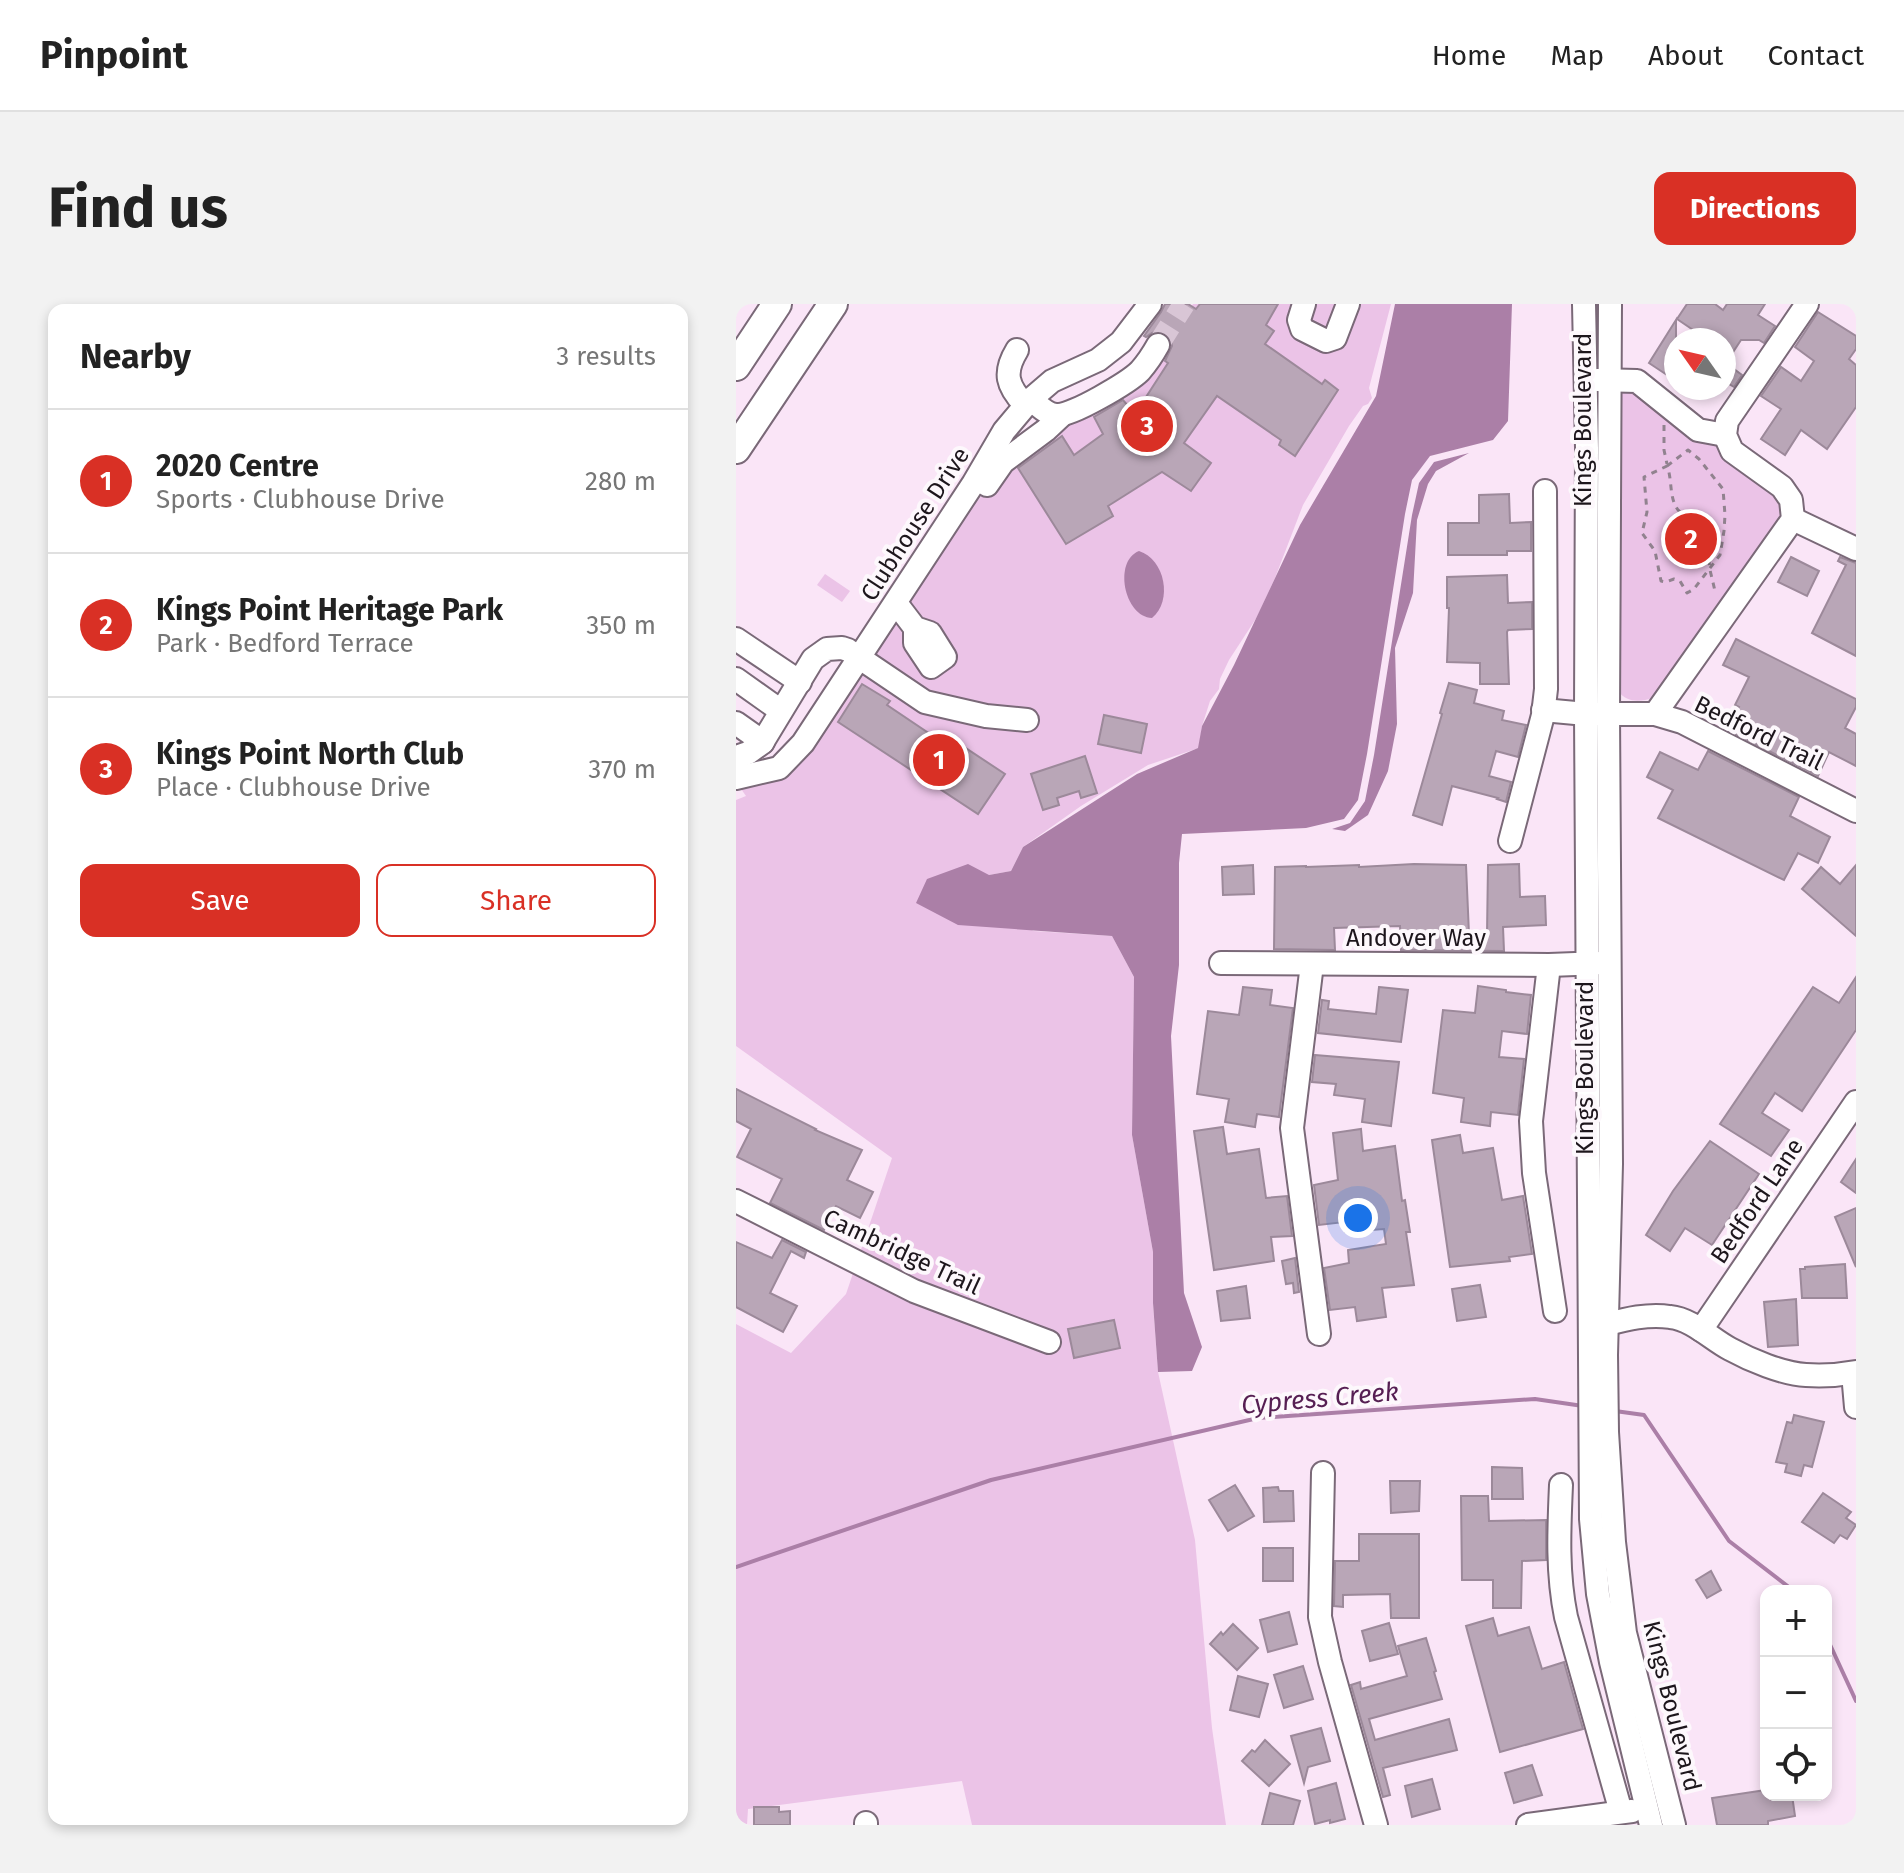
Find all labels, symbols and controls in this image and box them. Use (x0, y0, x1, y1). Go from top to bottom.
text: Pinpoint (40, 32, 188, 78)
text: Home (1432, 39, 1506, 72)
text: Map (1550, 39, 1604, 72)
text: About (1648, 39, 1723, 72)
text: Contact (1767, 39, 1864, 72)
button: Directions (1654, 172, 1856, 245)
text: Find us (48, 175, 228, 242)
north arrow (1664, 328, 1736, 400)
street label: Kings Boulevard (1569, 333, 1597, 507)
text: Nearby (80, 336, 191, 377)
text: 3 results (556, 341, 656, 372)
pin: 3 (1121, 396, 1173, 456)
street label: Clubhouse Drive (855, 442, 975, 606)
text: 2020 Centre (156, 448, 319, 484)
text: 1 (100, 466, 112, 497)
text: 280 m (585, 466, 656, 497)
text: Sports · Clubhouse Drive (156, 484, 445, 515)
pin: 2 (1665, 509, 1717, 569)
text: Kings Point Heritage Park (156, 592, 503, 628)
text: 2 (99, 610, 113, 641)
text: 350 m (586, 610, 656, 641)
text: Park · Bedford Terrace (156, 628, 414, 659)
street label: Bedford Trail (1690, 690, 1828, 776)
pin: 1 (913, 730, 965, 790)
text: Kings Point North Club (156, 736, 464, 772)
text: 3 (99, 754, 113, 785)
text: 370 m (588, 754, 656, 785)
text: Place · Clubhouse Drive (156, 772, 431, 803)
button: Save (80, 864, 360, 937)
button: Share (376, 864, 656, 937)
street label: Andover Way (1346, 924, 1486, 952)
street label: Kings Boulevard (1571, 981, 1599, 1155)
street label: Bedford Lane (1705, 1133, 1809, 1269)
your location (1338, 1198, 1378, 1238)
street label: Cambridge Trail (819, 1203, 985, 1301)
water label: Cypress Creek (1240, 1376, 1400, 1421)
map controls (1760, 1585, 1832, 1801)
button: + (1760, 1585, 1832, 1657)
street label: Kings Boulevard (1637, 1618, 1707, 1794)
button: − (1760, 1657, 1832, 1729)
button: locate (1760, 1729, 1832, 1801)

